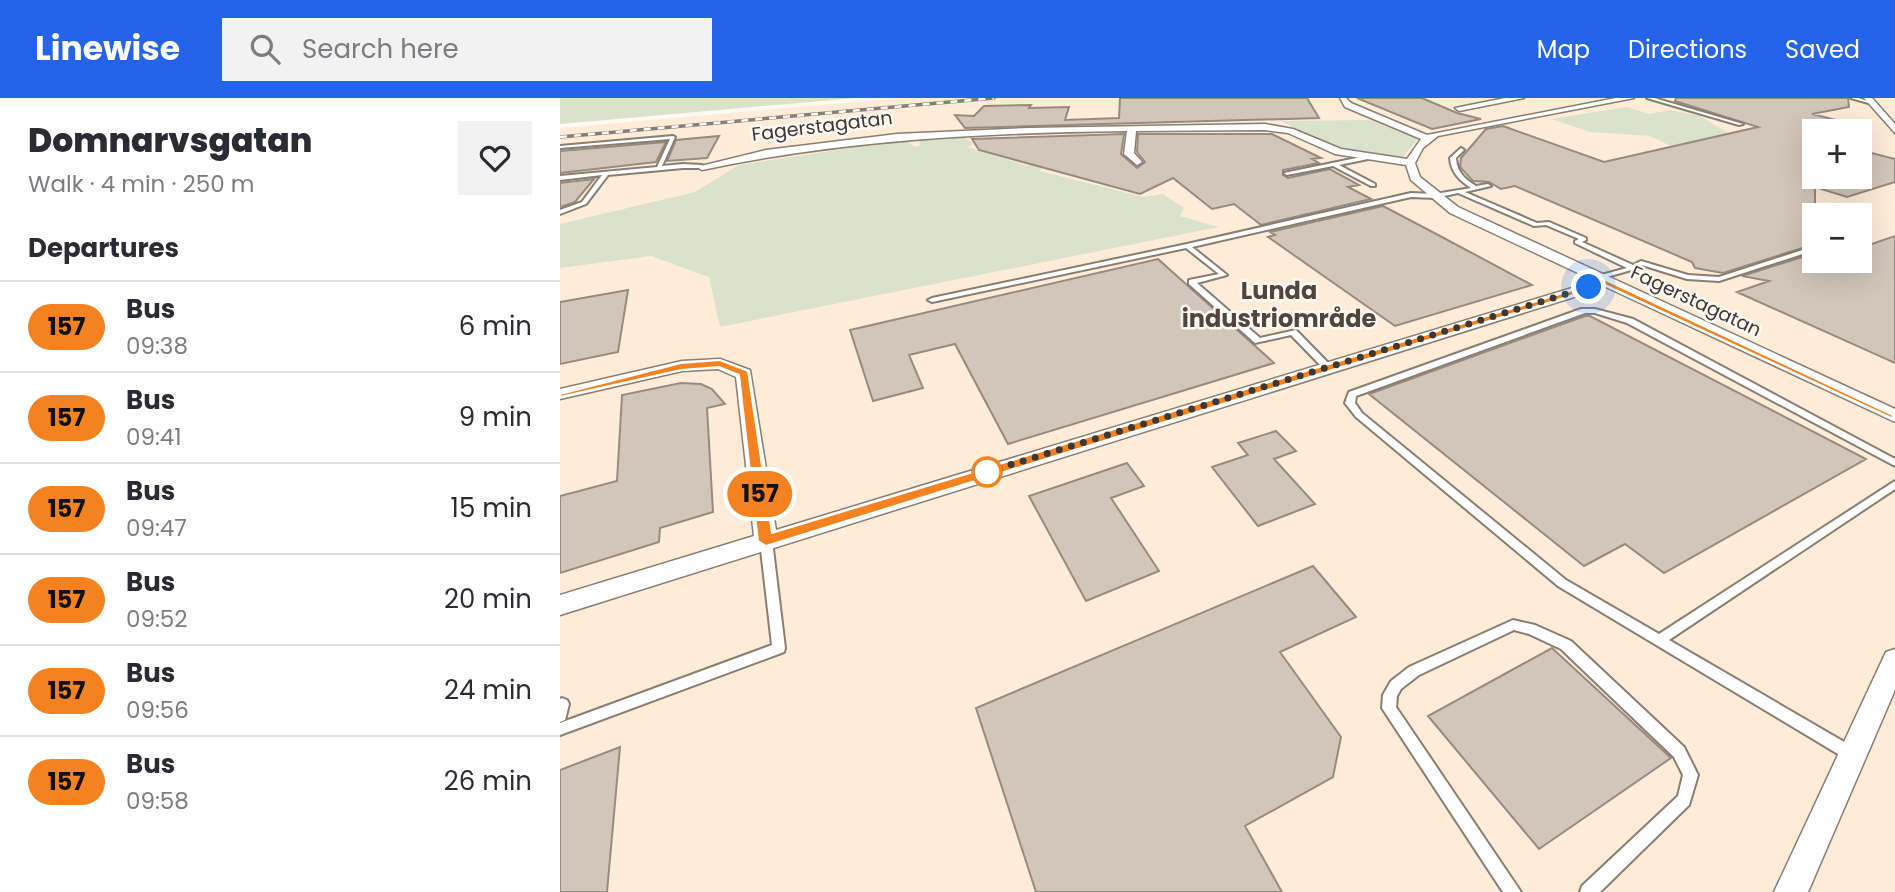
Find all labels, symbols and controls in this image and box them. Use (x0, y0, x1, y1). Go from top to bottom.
search box (222, 18, 712, 81)
text: Linewise (35, 25, 180, 72)
icon: search (246, 30, 284, 68)
text: Search here (302, 31, 459, 67)
text: Map (1537, 33, 1590, 66)
text: Directions (1628, 33, 1747, 66)
text: Saved (1785, 33, 1860, 66)
street label: Fagerstagatan (750, 104, 894, 148)
text: Domnarvsgatan (28, 117, 312, 164)
map controls (1802, 119, 1872, 273)
button: + (1802, 119, 1872, 189)
button: heart (458, 121, 532, 195)
text: Walk · 4 min · 250 m (28, 168, 254, 200)
button: − (1802, 203, 1872, 273)
text: Departures (28, 230, 179, 266)
street label: Fagerstagatan (1626, 259, 1766, 343)
your location (1571, 269, 1606, 304)
district label: Lunda industriområde (1182, 274, 1376, 335)
text: Bus (126, 291, 175, 327)
text: 6 min (459, 308, 532, 344)
text: 157 (48, 310, 85, 343)
text: 09:38 (126, 330, 188, 362)
text: Bus (126, 382, 175, 418)
text: 9 min (459, 399, 532, 435)
text: 157 (48, 401, 85, 434)
text: 09:41 (126, 421, 182, 453)
unlabelled marker (972, 457, 1002, 487)
line badge: 157 (720, 471, 800, 517)
text: Bus (126, 473, 175, 509)
text: 157 (741, 477, 779, 510)
text: 15 min (451, 490, 532, 526)
text: 157 (48, 492, 85, 525)
text: 09:47 (126, 512, 187, 544)
text: Bus (126, 564, 175, 600)
text: 20 min (444, 581, 532, 617)
text: 157 (48, 583, 85, 616)
text: 09:52 (126, 603, 188, 635)
text: Bus (126, 655, 175, 691)
text: 24 min (444, 672, 532, 708)
text: 157 (48, 674, 85, 707)
text: 09:56 (126, 694, 189, 726)
text: Bus (126, 746, 175, 782)
text: 26 min (444, 763, 532, 799)
text: 157 (48, 765, 85, 798)
text: 09:58 (126, 785, 189, 817)

